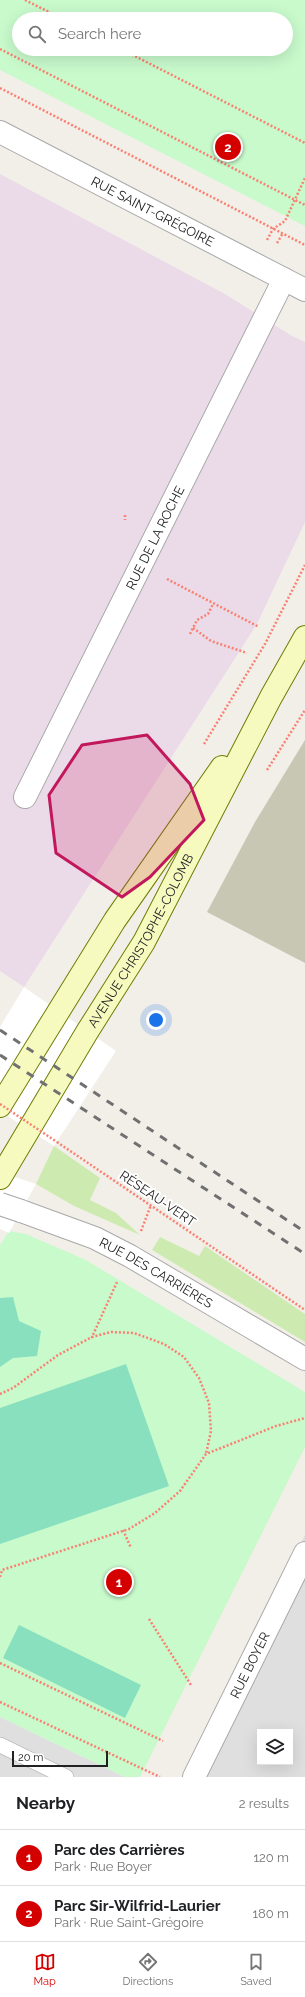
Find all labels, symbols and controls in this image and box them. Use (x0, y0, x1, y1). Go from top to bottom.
search box (12, 12, 293, 56)
icon: search (26, 23, 48, 45)
text: Search here (58, 25, 141, 43)
pin: 2 (215, 132, 241, 162)
street label: RUE SAINT-GRÉGOIRE (89, 174, 217, 250)
street label: RUE DE LA ROCHE (123, 483, 187, 592)
street label: AVENUE CHRISTOPHE-COLOMB (85, 851, 197, 1030)
your location (146, 1010, 166, 1030)
street label: RÉSEAU-VERT (117, 1167, 199, 1229)
street label: RUE DES CARRIÈRES (97, 1235, 215, 1311)
pin: 1 (106, 1567, 132, 1597)
street label: RUE BOYER (227, 1629, 273, 1701)
map controls (257, 1729, 293, 1765)
button: layers (257, 1729, 293, 1765)
scale bar (12, 1749, 108, 1768)
text: 20 m (18, 1751, 43, 1764)
text: Nearby (16, 1793, 75, 1813)
text: 2 results (239, 1796, 289, 1811)
text: Parc des Carrières (54, 1841, 185, 1859)
text: 1 (26, 1850, 32, 1865)
text: 120 m (253, 1850, 289, 1865)
text: Park · Rue Boyer (54, 1859, 152, 1874)
text: Parc Sir-Wilfrid-Laurier (54, 1897, 220, 1915)
text: 2 (25, 1906, 33, 1921)
text: 180 m (253, 1906, 289, 1921)
text: Park · Rue Saint-Grégoire (54, 1915, 204, 1930)
tab: Map (33, 1951, 56, 1988)
tab: Directions (123, 1951, 173, 1988)
tab: Saved (240, 1951, 272, 1988)

